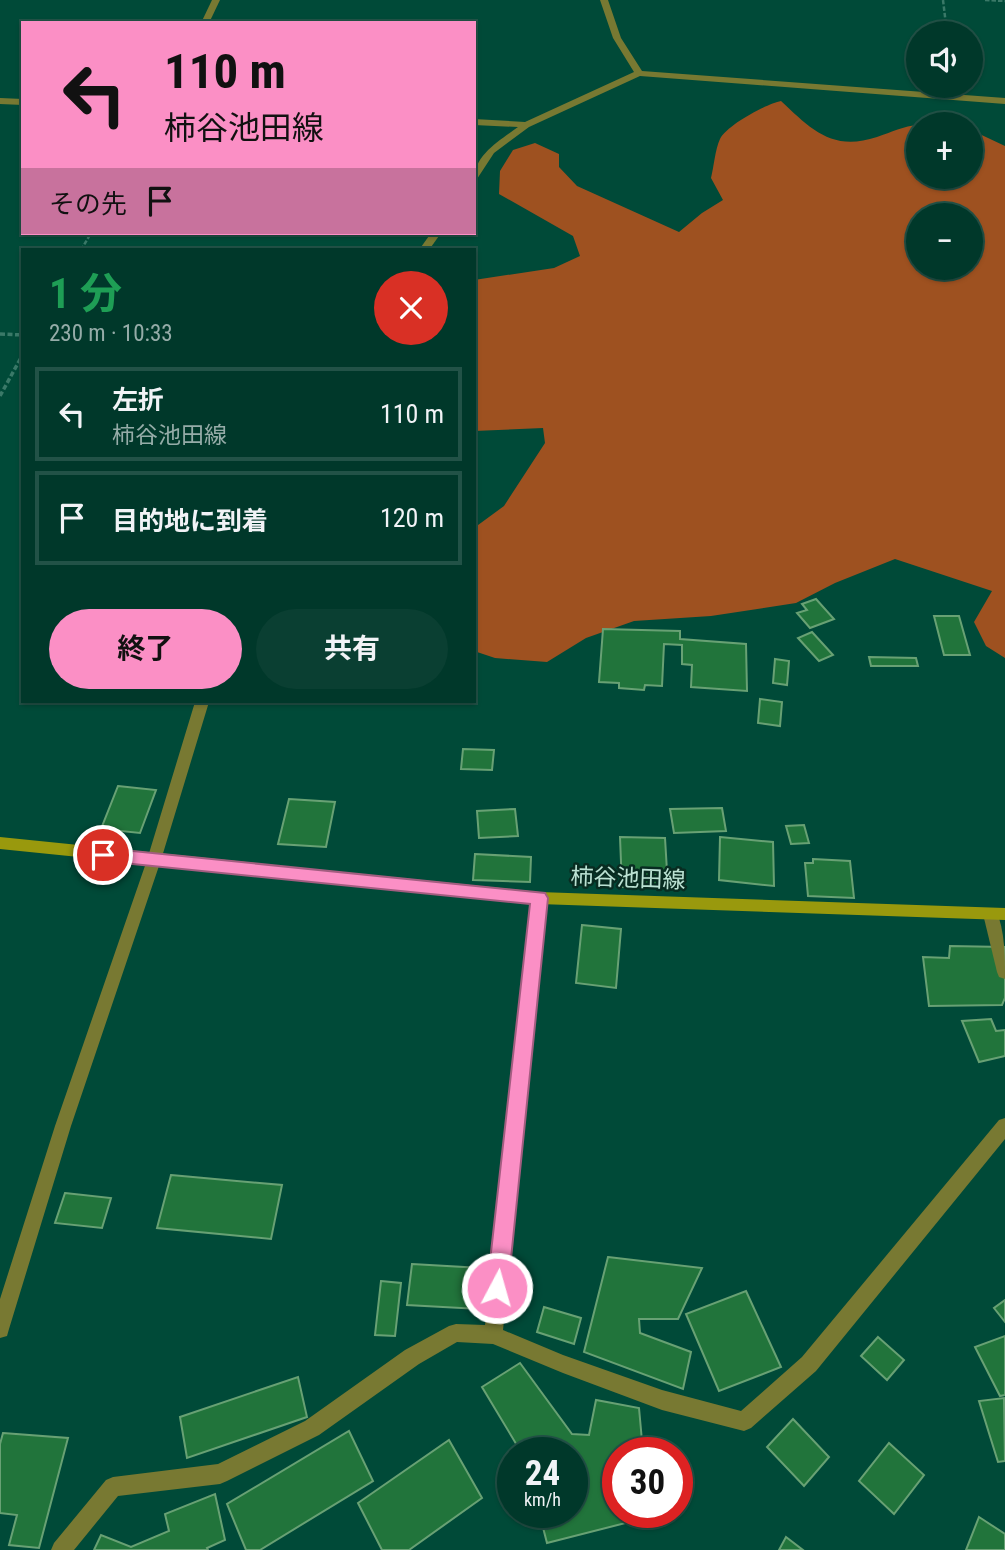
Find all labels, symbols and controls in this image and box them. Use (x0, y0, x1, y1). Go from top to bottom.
map controls (906, 21, 983, 280)
button: sound (906, 21, 983, 98)
text: 110 m (164, 43, 286, 100)
icon: left (49, 49, 140, 140)
text: 柿谷池田線 (164, 109, 324, 147)
button: + (906, 112, 983, 189)
icon: arrive (141, 182, 179, 220)
text: その先 (49, 189, 127, 219)
button: − (906, 203, 983, 280)
text: 1 分 (49, 269, 122, 318)
button: close (374, 271, 448, 345)
text: 230 m · 10:33 (49, 320, 173, 347)
text: 左折 (112, 385, 164, 415)
icon: left (53, 395, 91, 433)
text: 110 m (380, 399, 444, 429)
text: 柿谷池田線 (112, 422, 227, 449)
icon: arrive (53, 499, 91, 537)
text: 120 m (380, 503, 444, 533)
text: 目的地に到着 (112, 506, 268, 536)
button: 終了 (49, 609, 242, 689)
button: 共有 (256, 609, 448, 689)
pin (73, 825, 133, 885)
icon: arrive (84, 836, 122, 874)
street label: 柿谷池田線 (570, 863, 686, 894)
position arrow (460, 1251, 534, 1325)
speed limit sign: 30 (602, 1437, 693, 1528)
text: 24 (525, 1453, 560, 1494)
text: km/h (524, 1489, 561, 1510)

